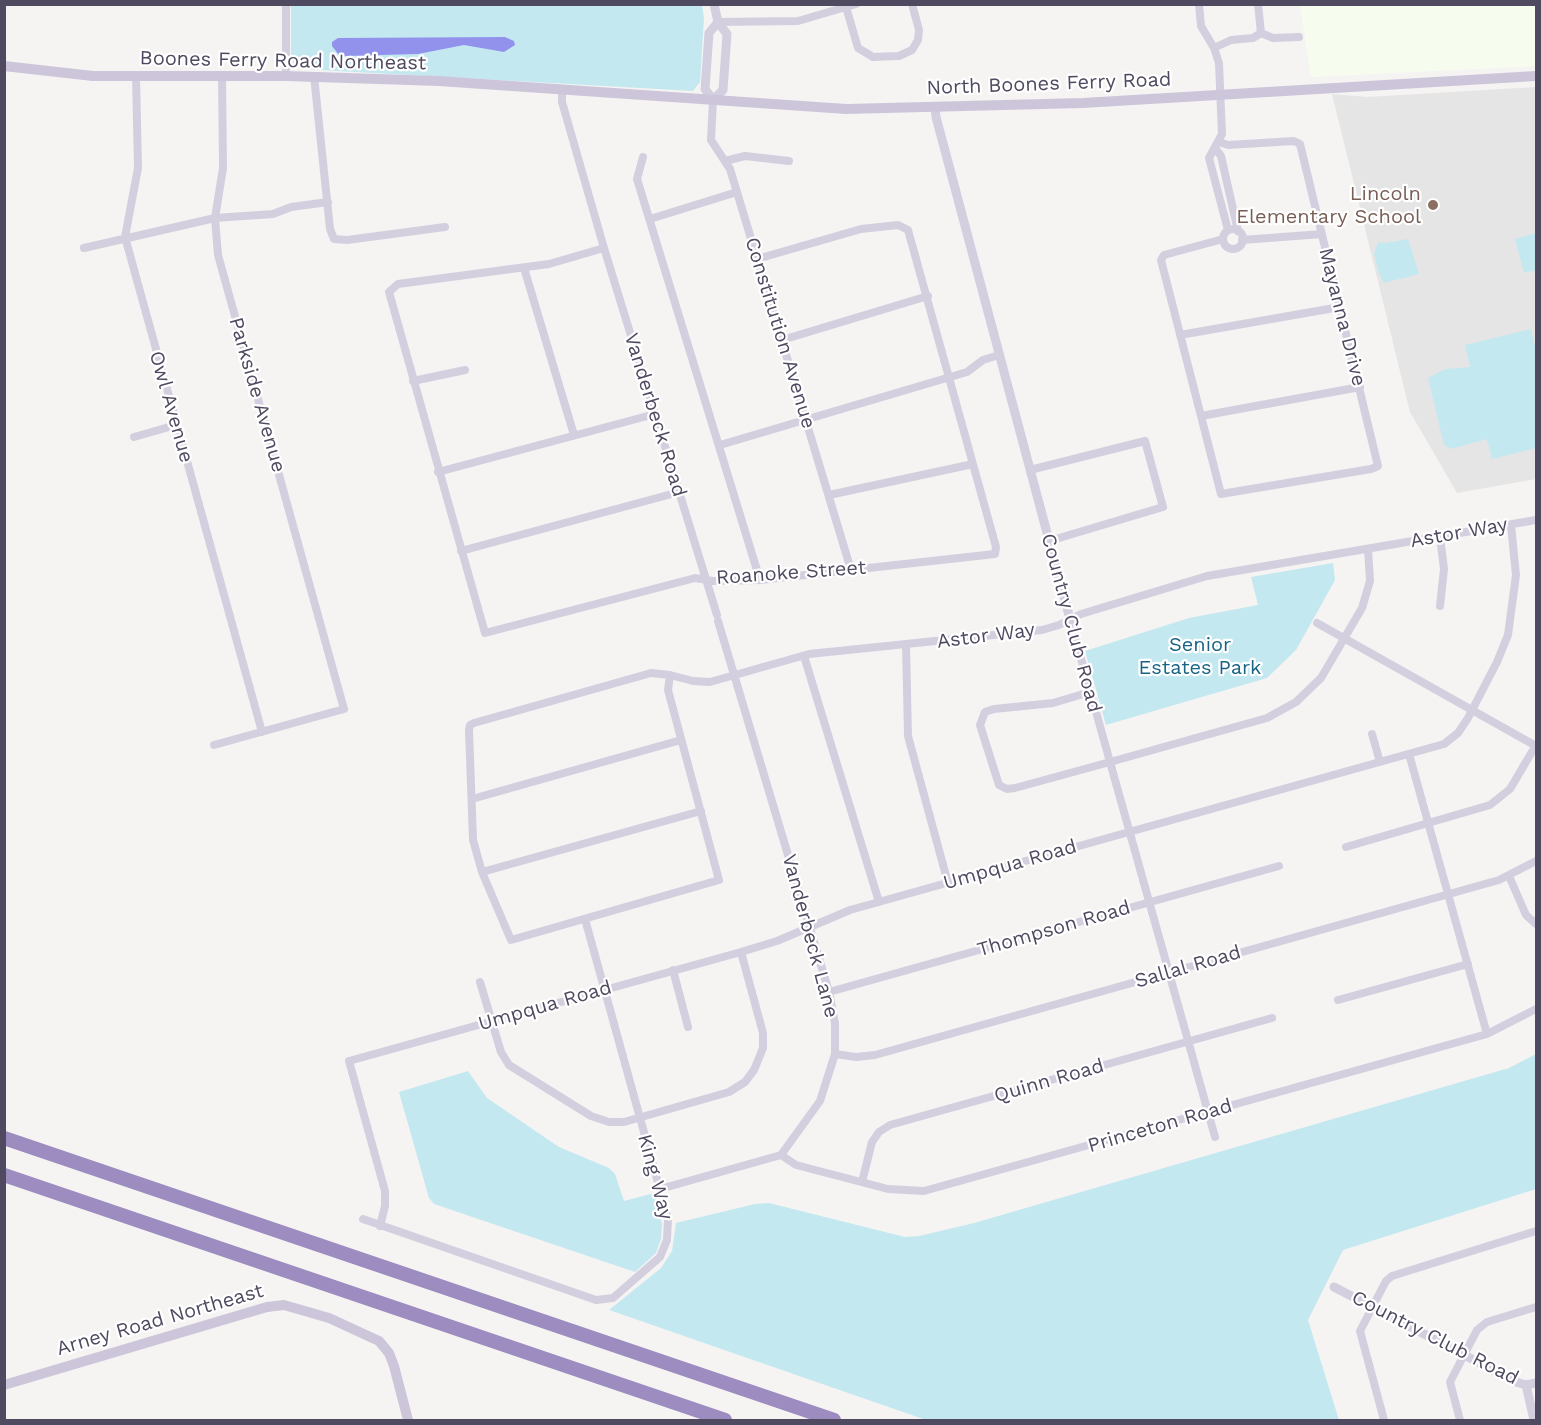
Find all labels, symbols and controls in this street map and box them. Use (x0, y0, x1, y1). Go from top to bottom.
street label: Boones Ferry Road Northeast (139, 47, 427, 75)
street label: North Boones Ferry Road (926, 68, 1172, 100)
place label: Lincoln Elementary School (1236, 182, 1421, 229)
marker: Lincoln Elementary School (1426, 198, 1440, 212)
street label: Constitution Avenue (739, 234, 821, 432)
street label: Mayanna Drive (1313, 245, 1371, 389)
street label: Parkside Avenue (223, 315, 291, 475)
street label: Vanderbeck Road (619, 330, 691, 500)
street label: Owl Avenue (144, 348, 198, 466)
street label: Astor Way (1408, 513, 1510, 553)
street label: Country Club Road (1036, 531, 1106, 715)
street label: Roanoke Street (715, 556, 867, 590)
street label: Astor Way (936, 618, 1036, 654)
park label: Senior Estates Park (1139, 633, 1261, 680)
street label: Umpqua Road (941, 835, 1079, 895)
street label: Vanderbeck Lane (777, 852, 843, 1020)
street label: Thompson Road (975, 896, 1133, 962)
street label: Sallal Road (1132, 940, 1244, 994)
street label: Umpqua Road (476, 976, 614, 1036)
street label: Quinn Road (991, 1054, 1107, 1108)
street label: Princeton Road (1085, 1094, 1235, 1158)
street label: King Way (632, 1132, 678, 1222)
street label: Arney Road Northeast (54, 1279, 266, 1361)
street label: Country Club Road (1347, 1285, 1523, 1391)

